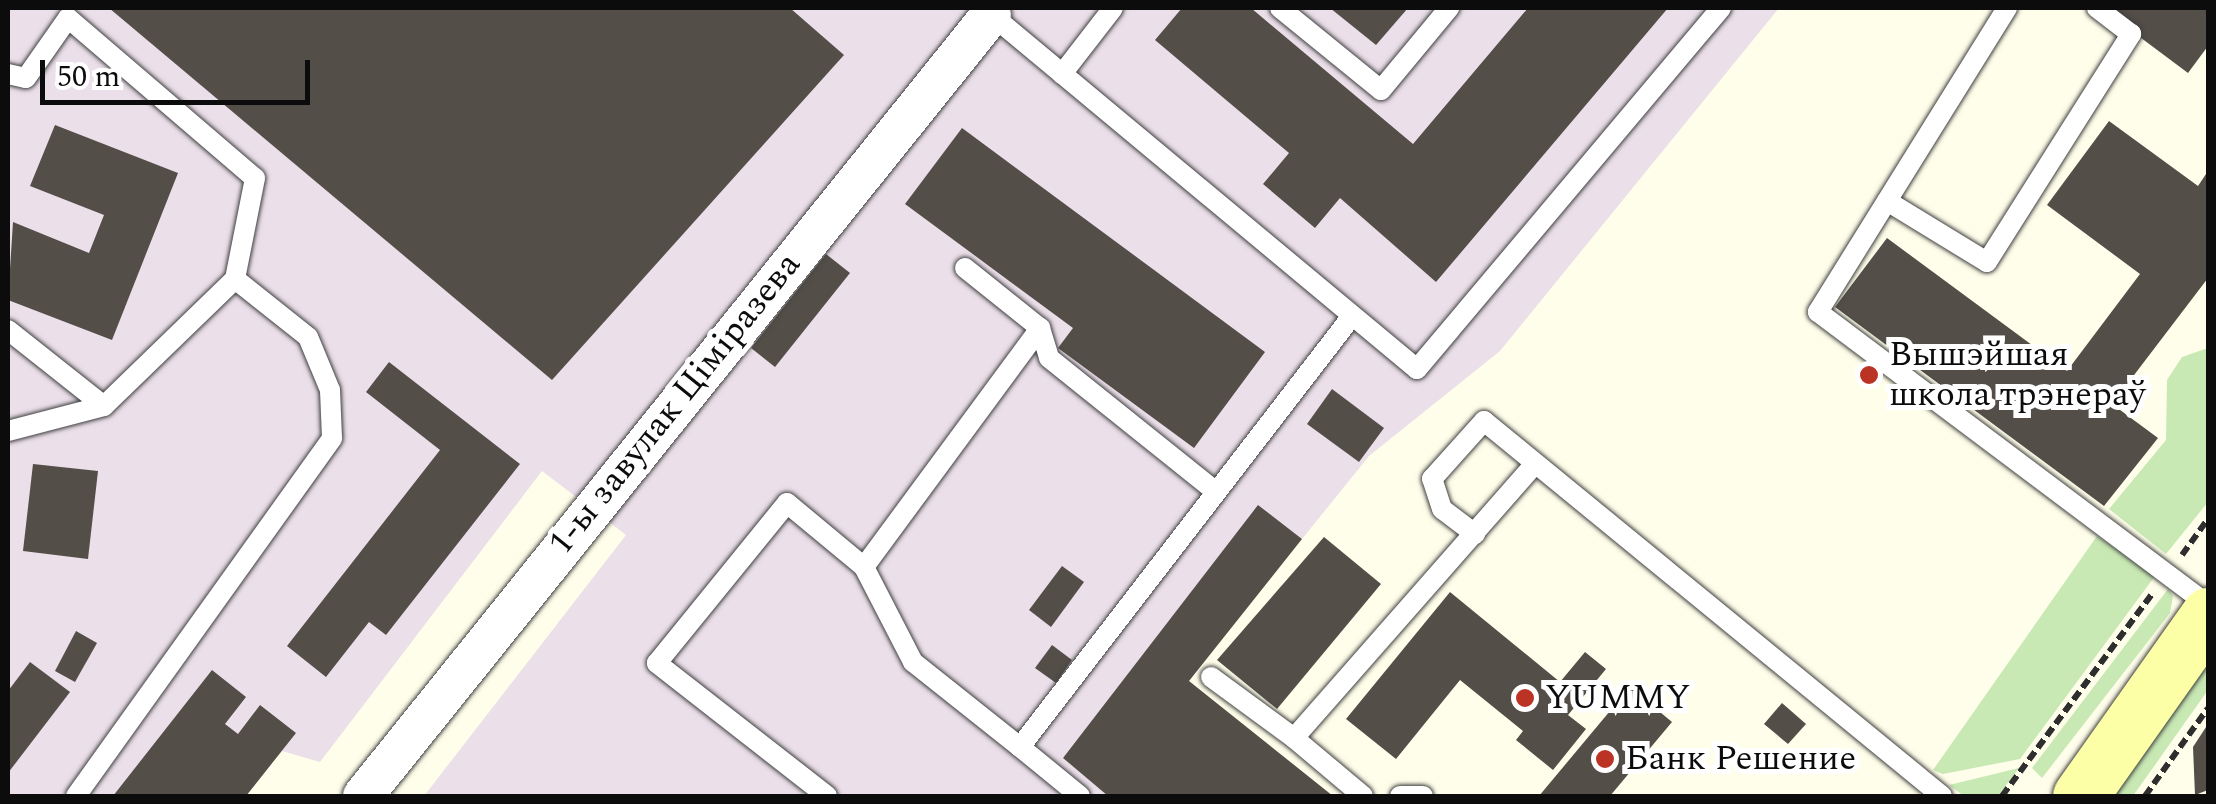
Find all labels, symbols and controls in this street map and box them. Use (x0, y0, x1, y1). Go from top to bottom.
scale bar (45, 40, 315, 102)
text: 50 m (57, 54, 120, 100)
street label: 1-ы завулак Ціміразева (540, 244, 810, 564)
place label: Вышэйшая школа трэнераў (1889, 334, 2146, 416)
marker: Вышэйшая школа трэнераў (1858, 364, 1880, 386)
place label: YUMMY (1545, 677, 1691, 719)
marker: YUMMY (1514, 687, 1536, 709)
place label: Банк Решение (1625, 738, 1856, 780)
marker: Банк Решение (1594, 748, 1616, 770)

